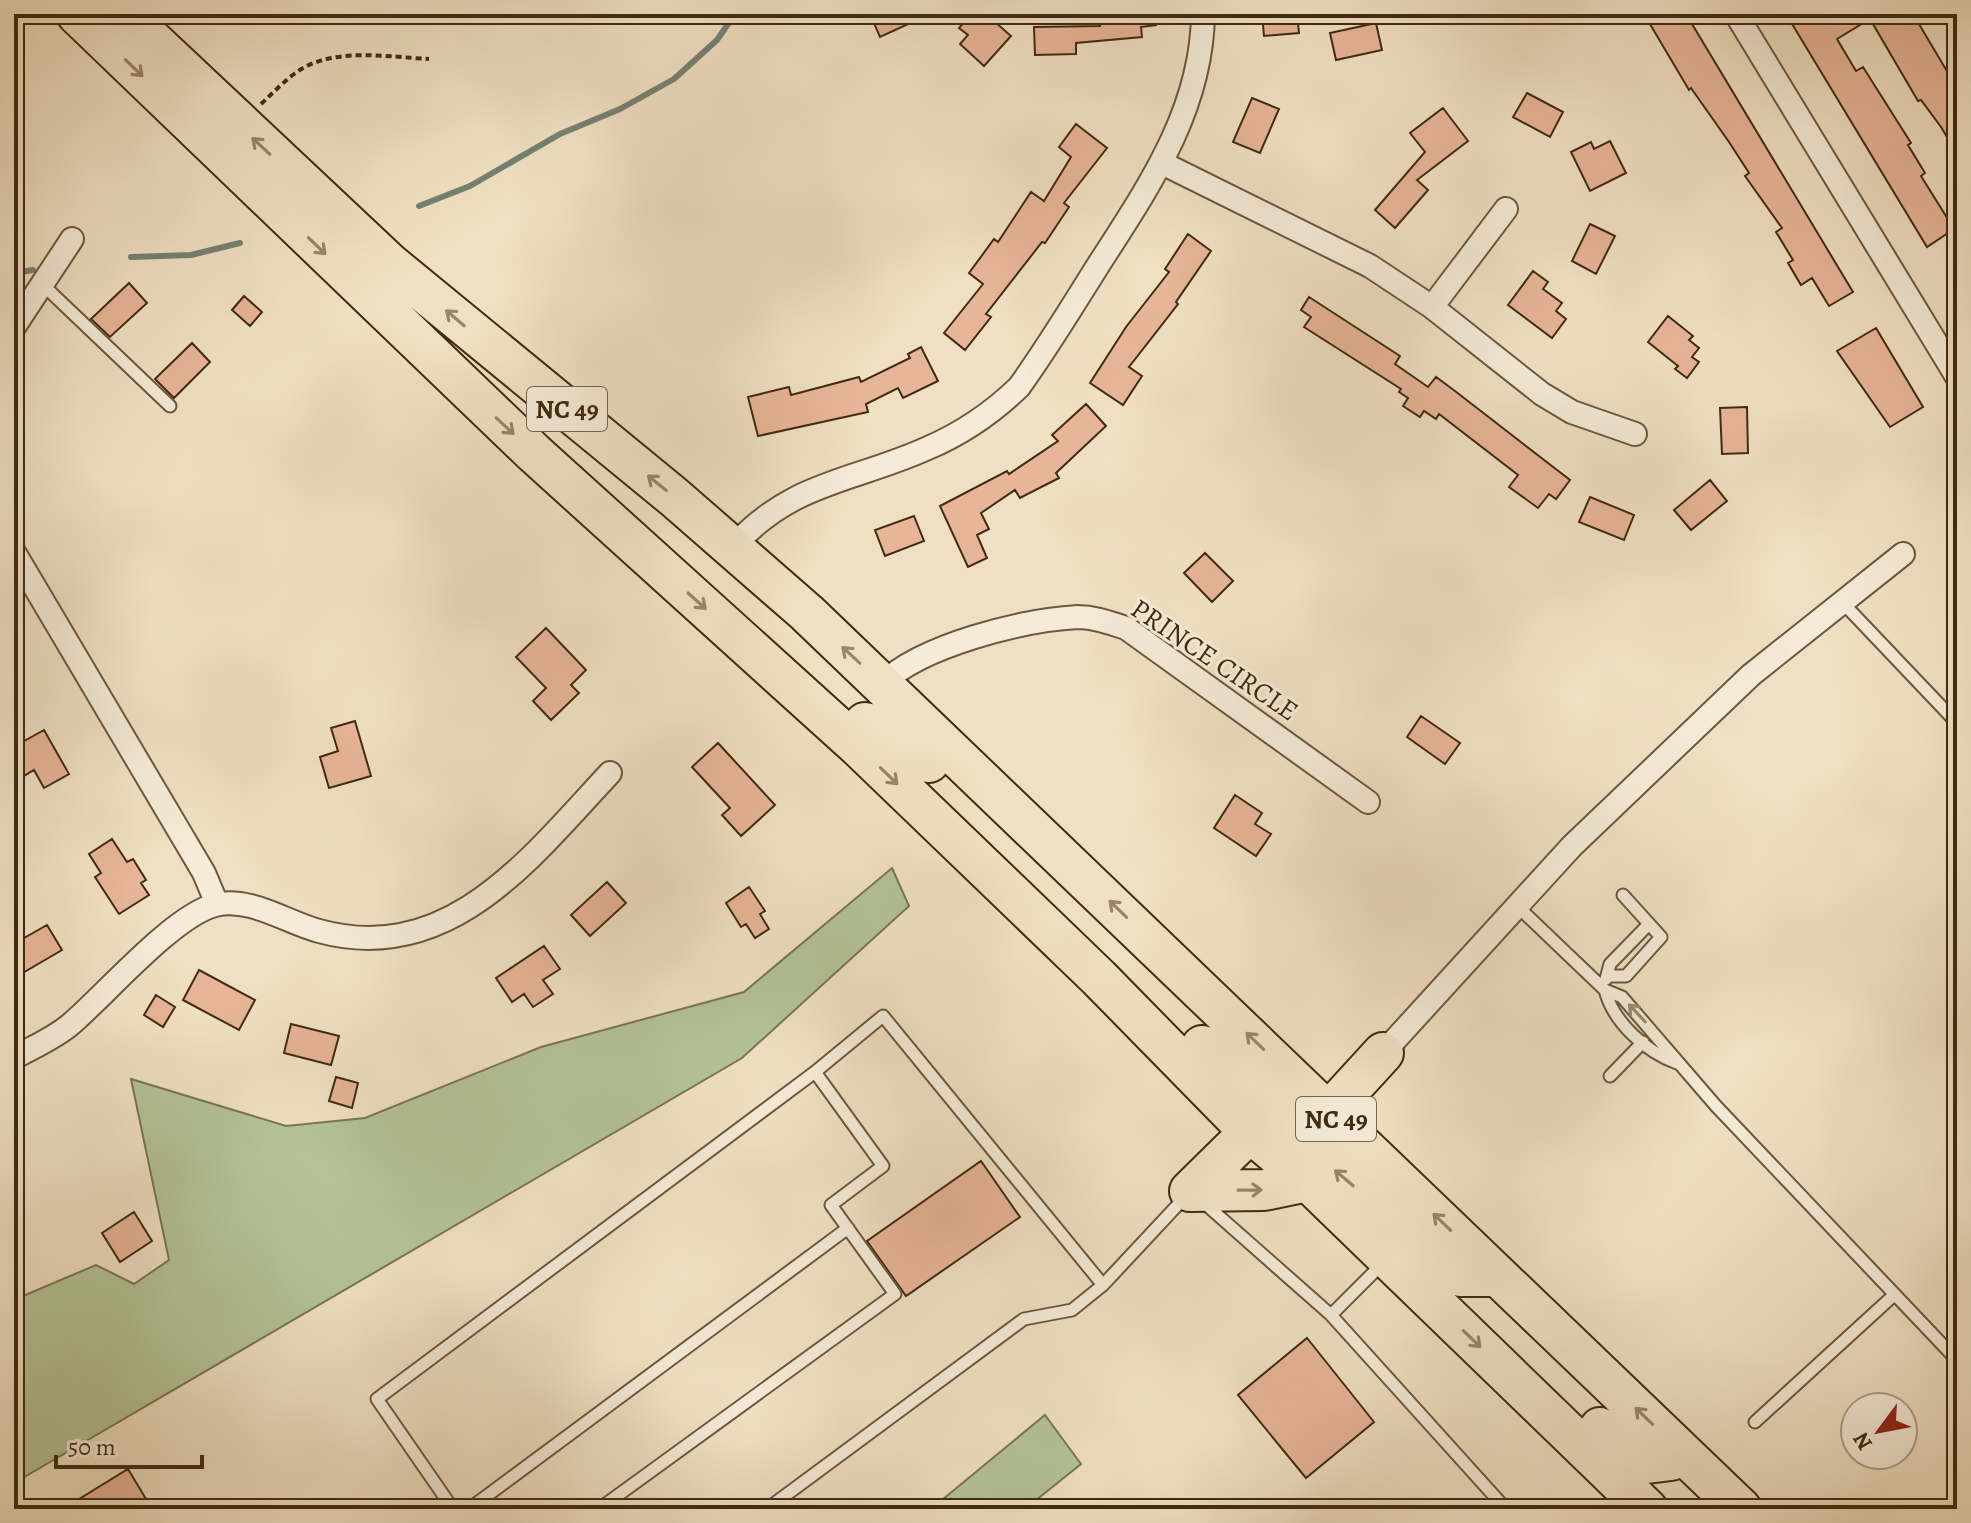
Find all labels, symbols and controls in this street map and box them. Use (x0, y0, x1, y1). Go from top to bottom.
one-way arrow (124, 58, 143, 77)
one-way arrow (251, 136, 271, 155)
one-way arrow (307, 236, 326, 255)
one-way arrow (446, 309, 466, 327)
road number: NC 49 (527, 387, 607, 431)
one-way arrow (495, 416, 515, 435)
one-way arrow (647, 474, 668, 491)
street label: PRINCE CIRCLE (1123, 590, 1306, 730)
one-way arrow (687, 591, 707, 610)
one-way arrow (842, 646, 862, 664)
one-way arrow (879, 766, 898, 785)
one-way arrow (1109, 900, 1128, 919)
one-way arrow (1629, 1004, 1647, 1024)
one-way arrow (1246, 1032, 1266, 1050)
road number: NC 49 (1296, 1097, 1376, 1141)
one-way arrow (1335, 1169, 1355, 1187)
one-way arrow (1236, 1182, 1263, 1198)
one-way arrow (1432, 1212, 1452, 1231)
one-way arrow (1462, 1329, 1481, 1348)
north arrow (1839, 1391, 1919, 1471)
one-way arrow (1634, 1407, 1654, 1426)
scale bar (56, 1419, 202, 1469)
text: N (1846, 1426, 1880, 1456)
text: 50 m (68, 1431, 116, 1463)

